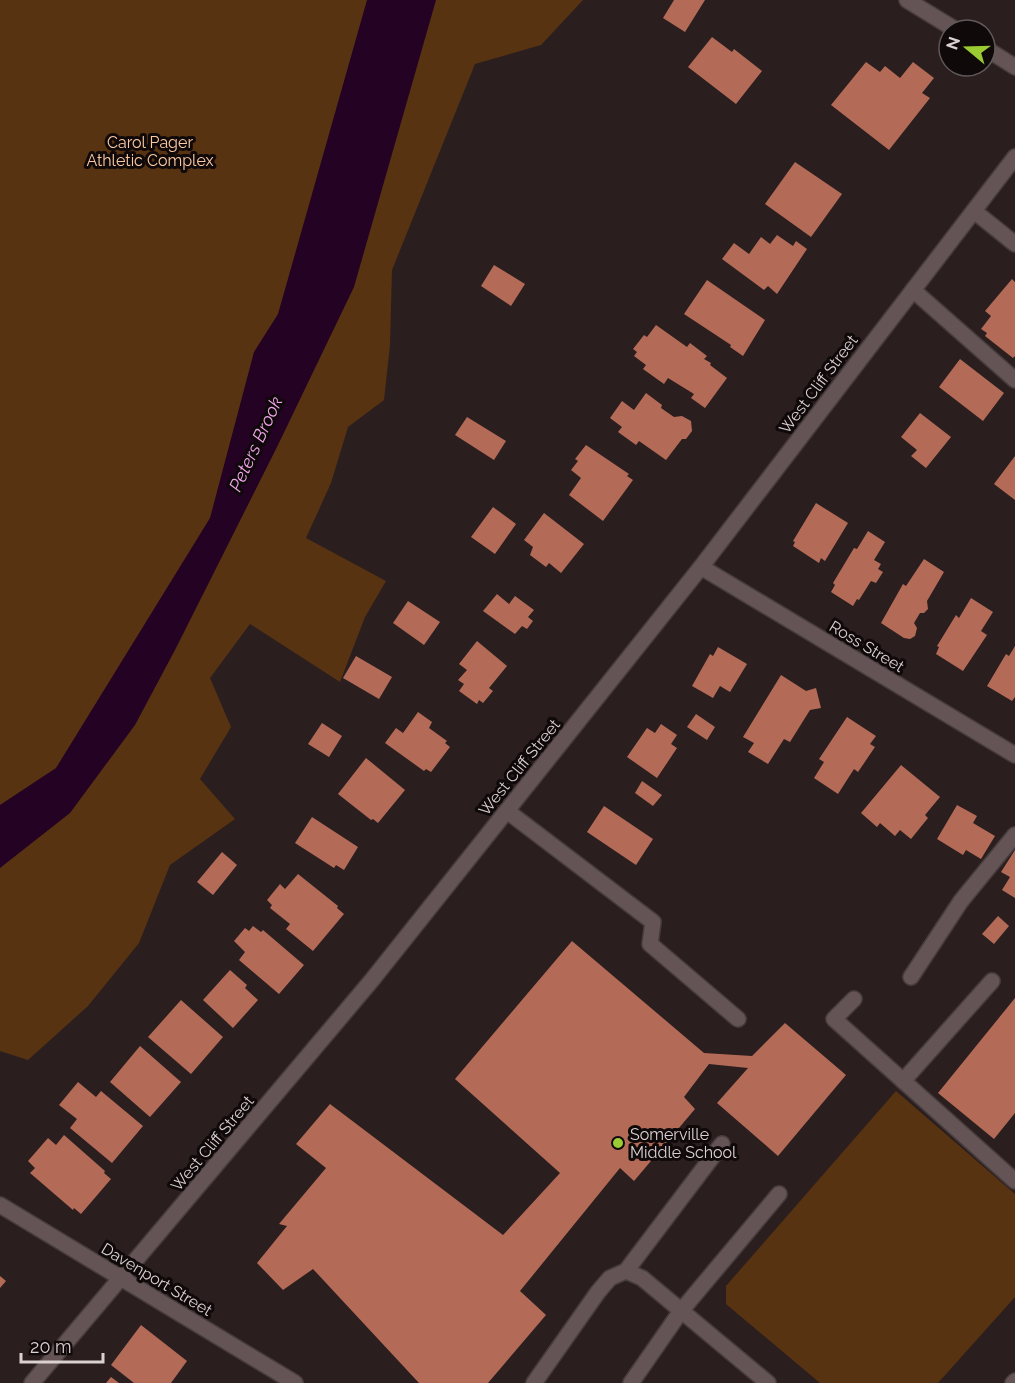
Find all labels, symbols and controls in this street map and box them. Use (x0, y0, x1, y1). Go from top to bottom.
north arrow (937, 18, 997, 78)
text: N (942, 34, 964, 52)
park label: Carol Pager Athletic Complex (86, 133, 214, 170)
street label: West Cliff Street (775, 331, 862, 437)
water label: Peters Brook (224, 393, 287, 495)
street label: Ross Street (826, 617, 908, 676)
street label: West Cliff Street (475, 715, 564, 819)
street label: West Cliff Street (167, 1091, 258, 1195)
place label: Somerville Middle School (630, 1125, 737, 1162)
marker: Somerville Middle School (611, 1136, 625, 1150)
street label: Davenport Street (98, 1239, 216, 1320)
scale bar (21, 1326, 104, 1364)
text: 20 m (30, 1336, 72, 1357)

